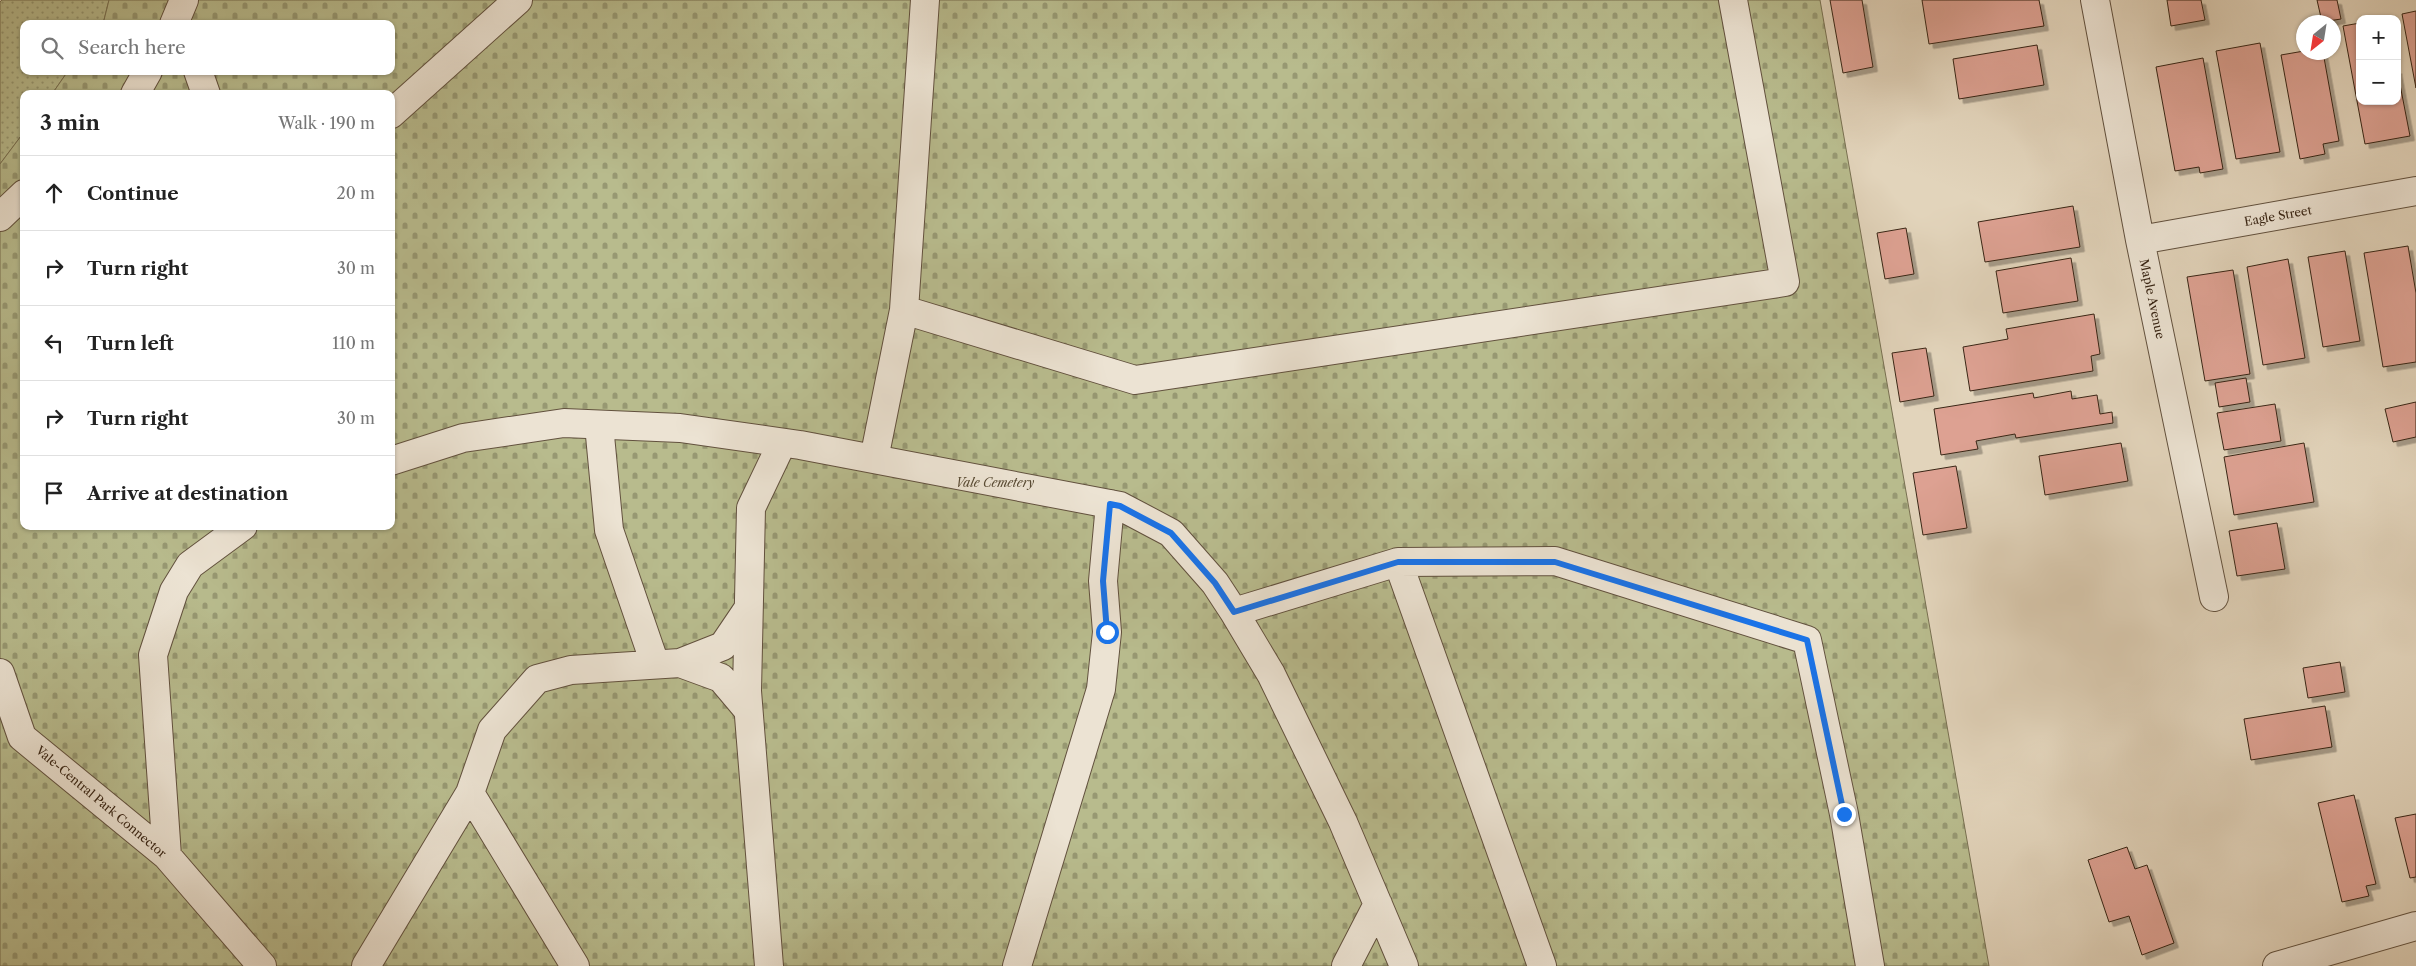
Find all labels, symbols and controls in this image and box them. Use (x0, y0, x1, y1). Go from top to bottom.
north arrow (2296, 15, 2341, 60)
map controls (2356, 15, 2401, 105)
button: + (2356, 15, 2401, 60)
search box (20, 20, 395, 75)
icon: search (38, 34, 66, 62)
text: Search here (78, 36, 186, 59)
button: − (2356, 60, 2401, 105)
text: 3 min (40, 110, 100, 135)
text: Walk · 190 m (278, 113, 375, 133)
icon: ahead (40, 179, 68, 207)
text: Continue (87, 182, 179, 205)
text: 20 m (336, 183, 375, 203)
street label: Eagle Street (2243, 202, 2314, 229)
icon: right (40, 254, 68, 282)
text: Turn right (87, 257, 188, 280)
text: 30 m (337, 258, 375, 278)
street label: Maple Avenue (2137, 258, 2168, 341)
icon: left (40, 329, 68, 357)
text: Turn left (87, 332, 174, 355)
text: 110 m (332, 333, 375, 353)
icon: right (40, 404, 68, 432)
text: Turn right (87, 407, 188, 430)
text: 30 m (337, 408, 375, 428)
park label: Vale Cemetery (956, 475, 1034, 490)
icon: arrive (40, 479, 68, 507)
text: Arrive at destination (87, 482, 288, 505)
route start (1096, 621, 1119, 644)
street label: Vale-Central Park Connector (32, 742, 170, 861)
route end (1833, 803, 1856, 826)

